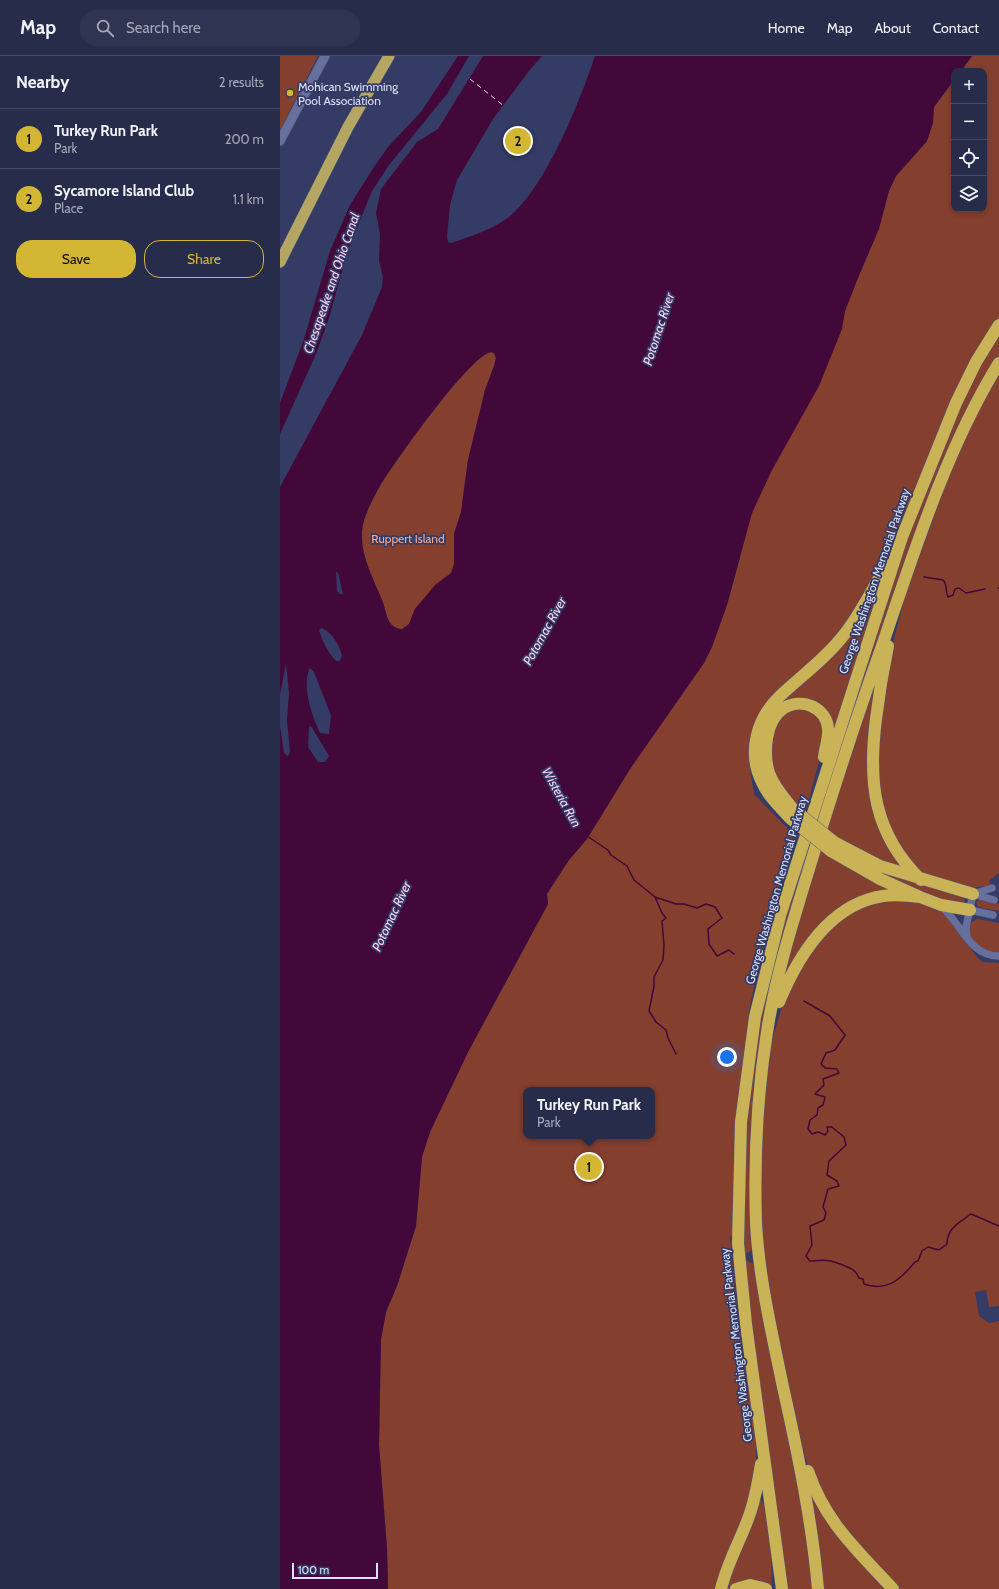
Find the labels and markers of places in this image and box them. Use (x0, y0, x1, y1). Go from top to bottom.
place label: Mohican Swimming Pool Association (298, 79, 399, 108)
marker: Mohican Swimming Pool Association (285, 88, 295, 98)
pin: 2 (505, 126, 531, 156)
pin: 1 (576, 1152, 602, 1182)

